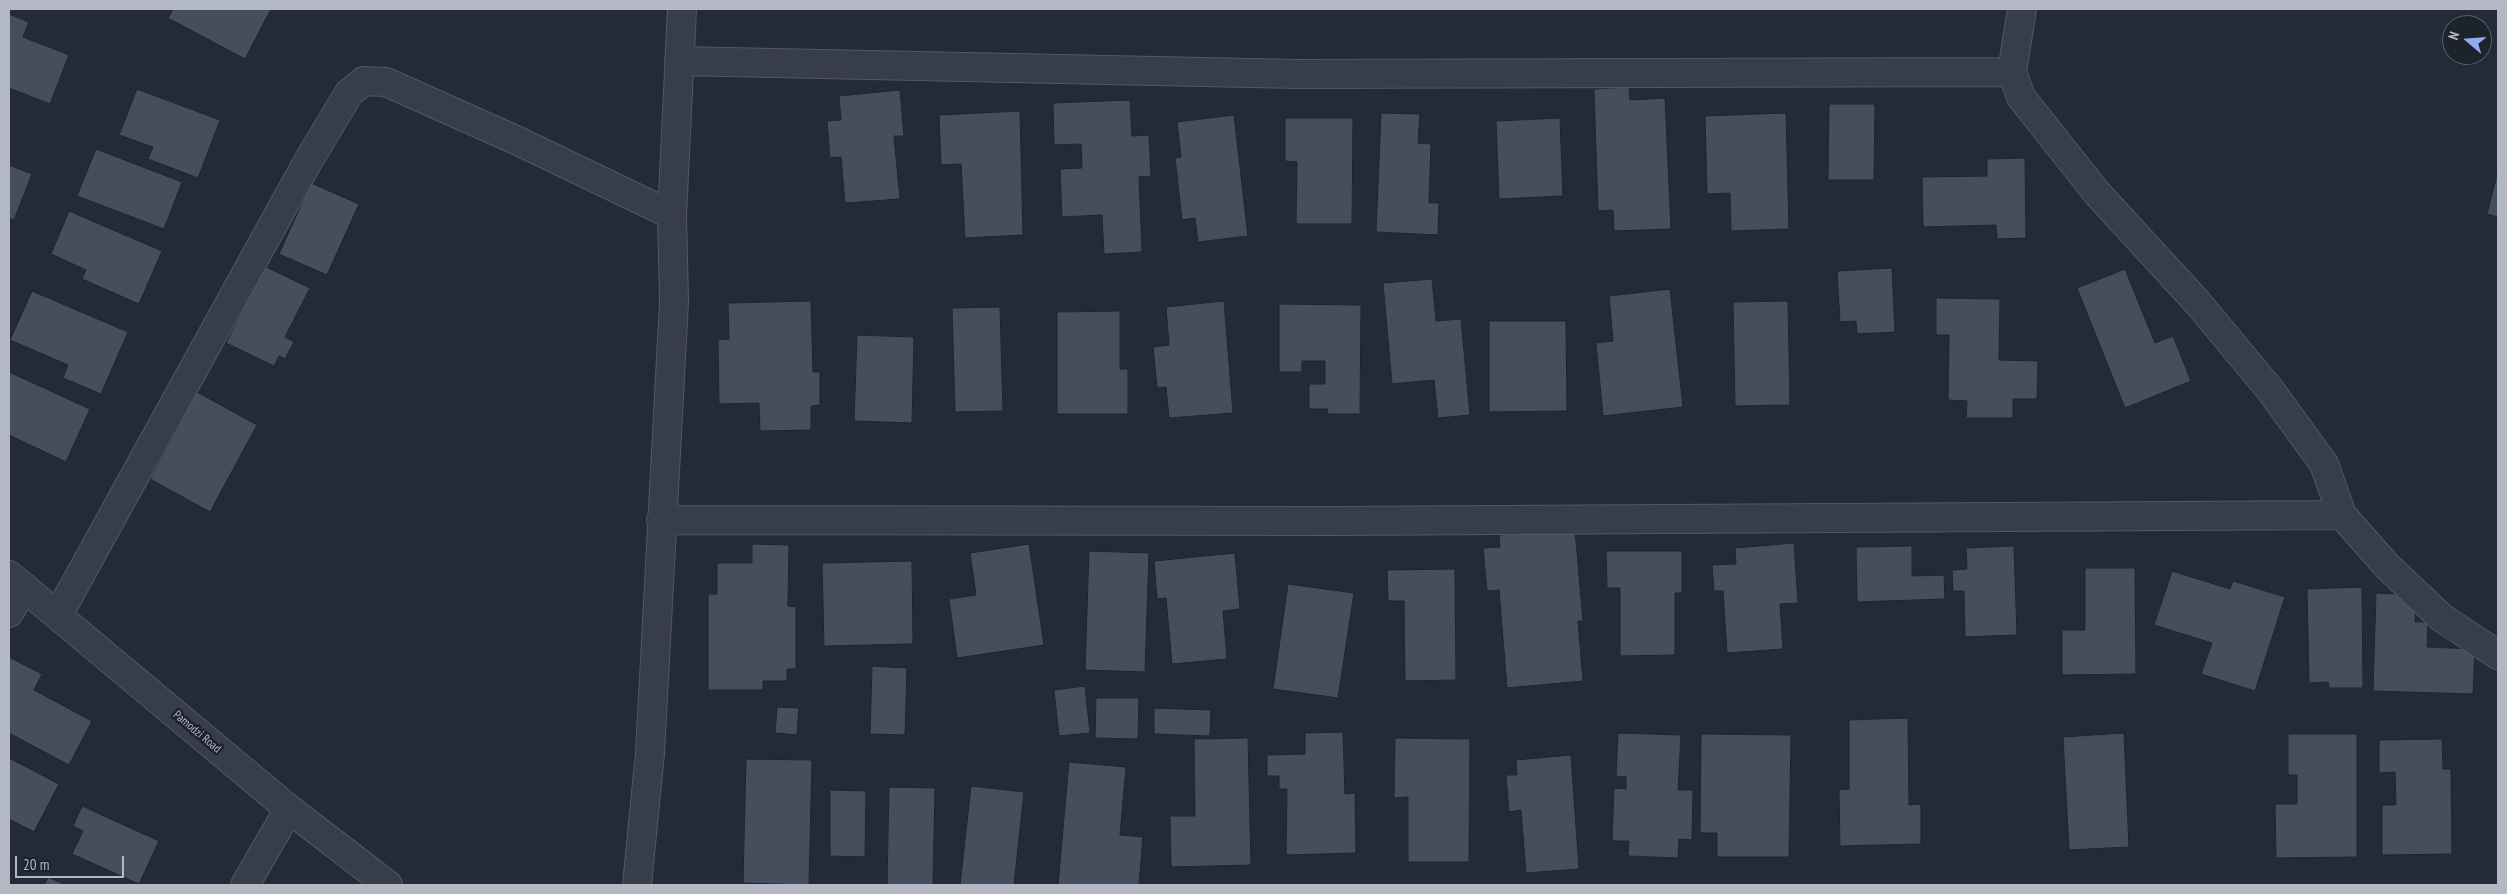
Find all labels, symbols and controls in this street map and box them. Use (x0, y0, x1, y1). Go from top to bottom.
north arrow (2442, 15, 2492, 65)
text: N (2444, 29, 2463, 42)
street label: Pamodzi Road (170, 708, 224, 756)
scale bar (18, 846, 126, 878)
text: 20 m (23, 855, 49, 874)

